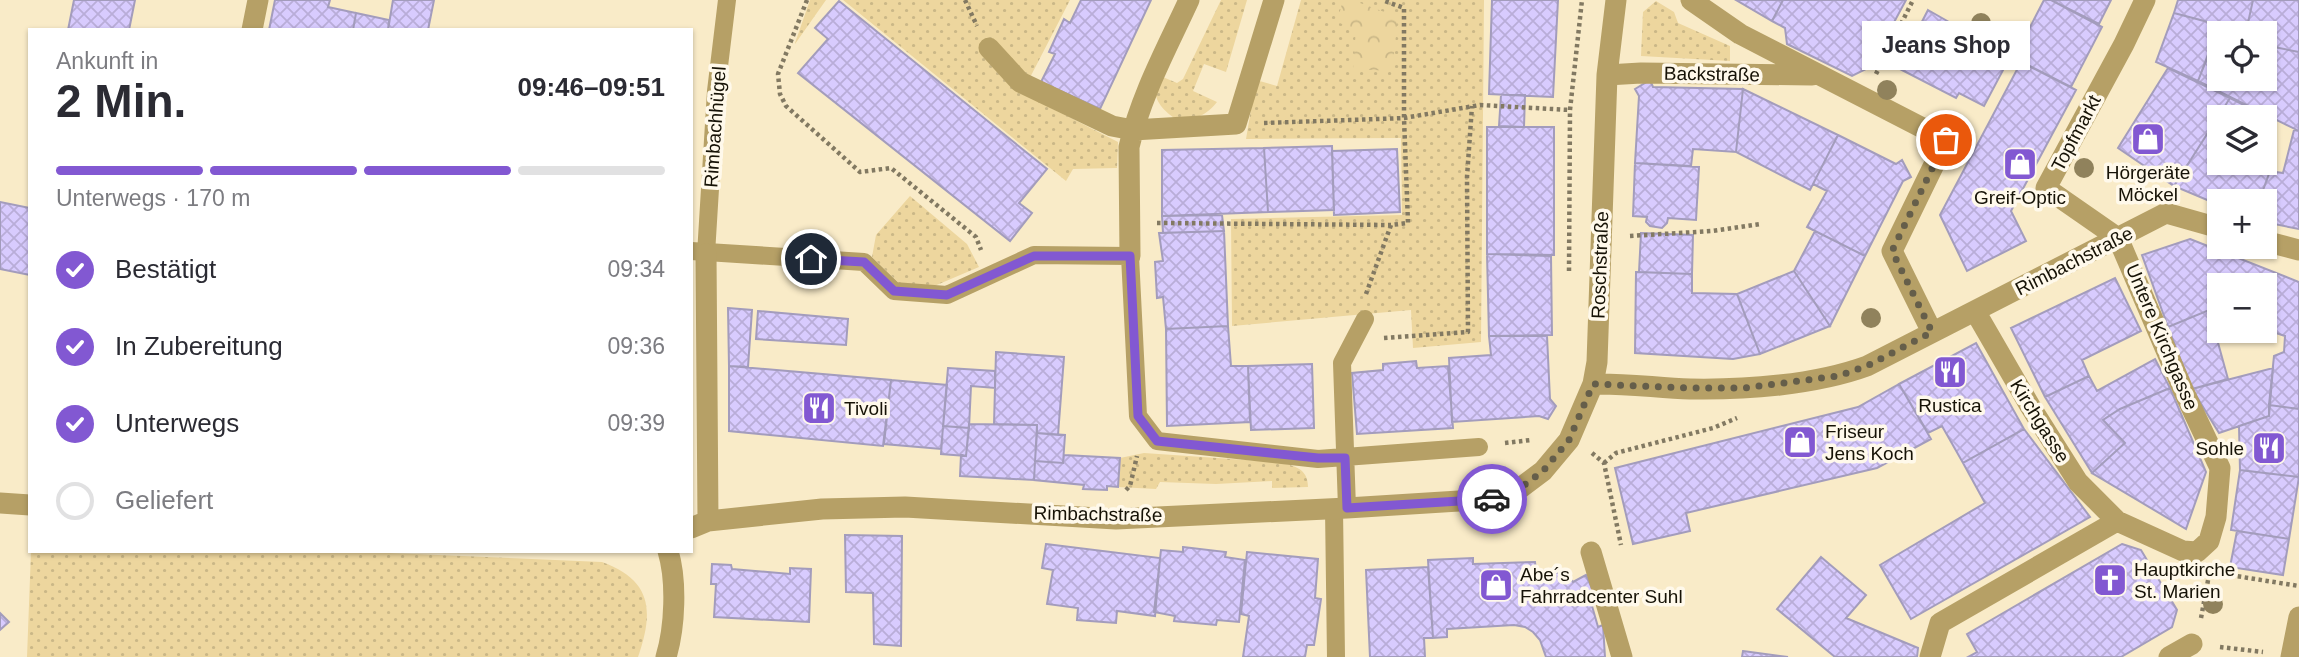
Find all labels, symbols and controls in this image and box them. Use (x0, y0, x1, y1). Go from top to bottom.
callout: Jeans Shop (1862, 21, 2030, 70)
map controls (2207, 21, 2277, 343)
button: locate (2207, 21, 2277, 91)
text: Jeans Shop (1881, 32, 2011, 58)
text: Ankunft in (56, 48, 158, 74)
street label: Backstraße (1664, 63, 1760, 85)
street label: Rimbachhügel (700, 66, 730, 188)
text: 09:46–09:51 (518, 72, 665, 102)
text: 2 Min. (56, 75, 186, 127)
street label: Topfmarkt (2047, 91, 2105, 175)
button: layers (2207, 105, 2277, 175)
pin (1916, 110, 1976, 170)
shop icon: Hörgeräte Möckel (2129, 120, 2167, 158)
icon: bag (1927, 121, 1965, 159)
shop icon: Greif-Optic (2001, 145, 2039, 183)
place label: Hörgeräte Möckel (2106, 162, 2190, 205)
text: Unterwegs · 170 m (56, 185, 250, 211)
place label: Greif-Optic (1974, 187, 2066, 208)
button: + (2207, 189, 2277, 259)
street label: Roschstraße (1588, 211, 1612, 319)
street label: Rimbachstraße (2012, 222, 2136, 300)
pin (781, 229, 841, 289)
icon: home (792, 240, 830, 278)
icon: check (56, 251, 94, 289)
text: Bestätigt (115, 254, 216, 284)
text: 09:34 (607, 256, 665, 282)
street label: Untere Kirchgasse (2122, 261, 2202, 413)
button: − (2207, 273, 2277, 343)
icon: check (56, 328, 94, 366)
text: In Zubereitung (115, 331, 283, 361)
text: 09:36 (607, 333, 665, 359)
restaurant icon: Rustica (1931, 353, 1969, 391)
street label: Kirchgasse (2006, 376, 2074, 466)
restaurant icon: Tivoli (800, 389, 838, 427)
place label: Rustica (1918, 395, 1982, 416)
place label: Tivoli (844, 398, 888, 419)
icon: check (56, 405, 94, 443)
text: Unterwegs (115, 408, 239, 438)
text: 09:39 (607, 410, 665, 436)
place label: Friseur Jens Koch (1825, 421, 1914, 464)
shop icon: Friseur Jens Koch (1781, 423, 1819, 461)
restaurant icon: Sohle (2250, 429, 2288, 467)
place label: Sohle (2195, 438, 2244, 459)
courier (1457, 464, 1527, 534)
icon: car (1473, 480, 1511, 518)
text: Geliefert (115, 485, 213, 515)
street label: Rimbachstraße (1033, 502, 1163, 526)
place label: Hauptkirche St. Marien (2134, 559, 2235, 602)
church icon: Hauptkirche St. Marien (2091, 561, 2129, 599)
place label: Abe´s Fahrradcenter Suhl (1520, 564, 1683, 607)
shop icon: Abe´s Fahrradcenter Suhl (1477, 566, 1515, 604)

